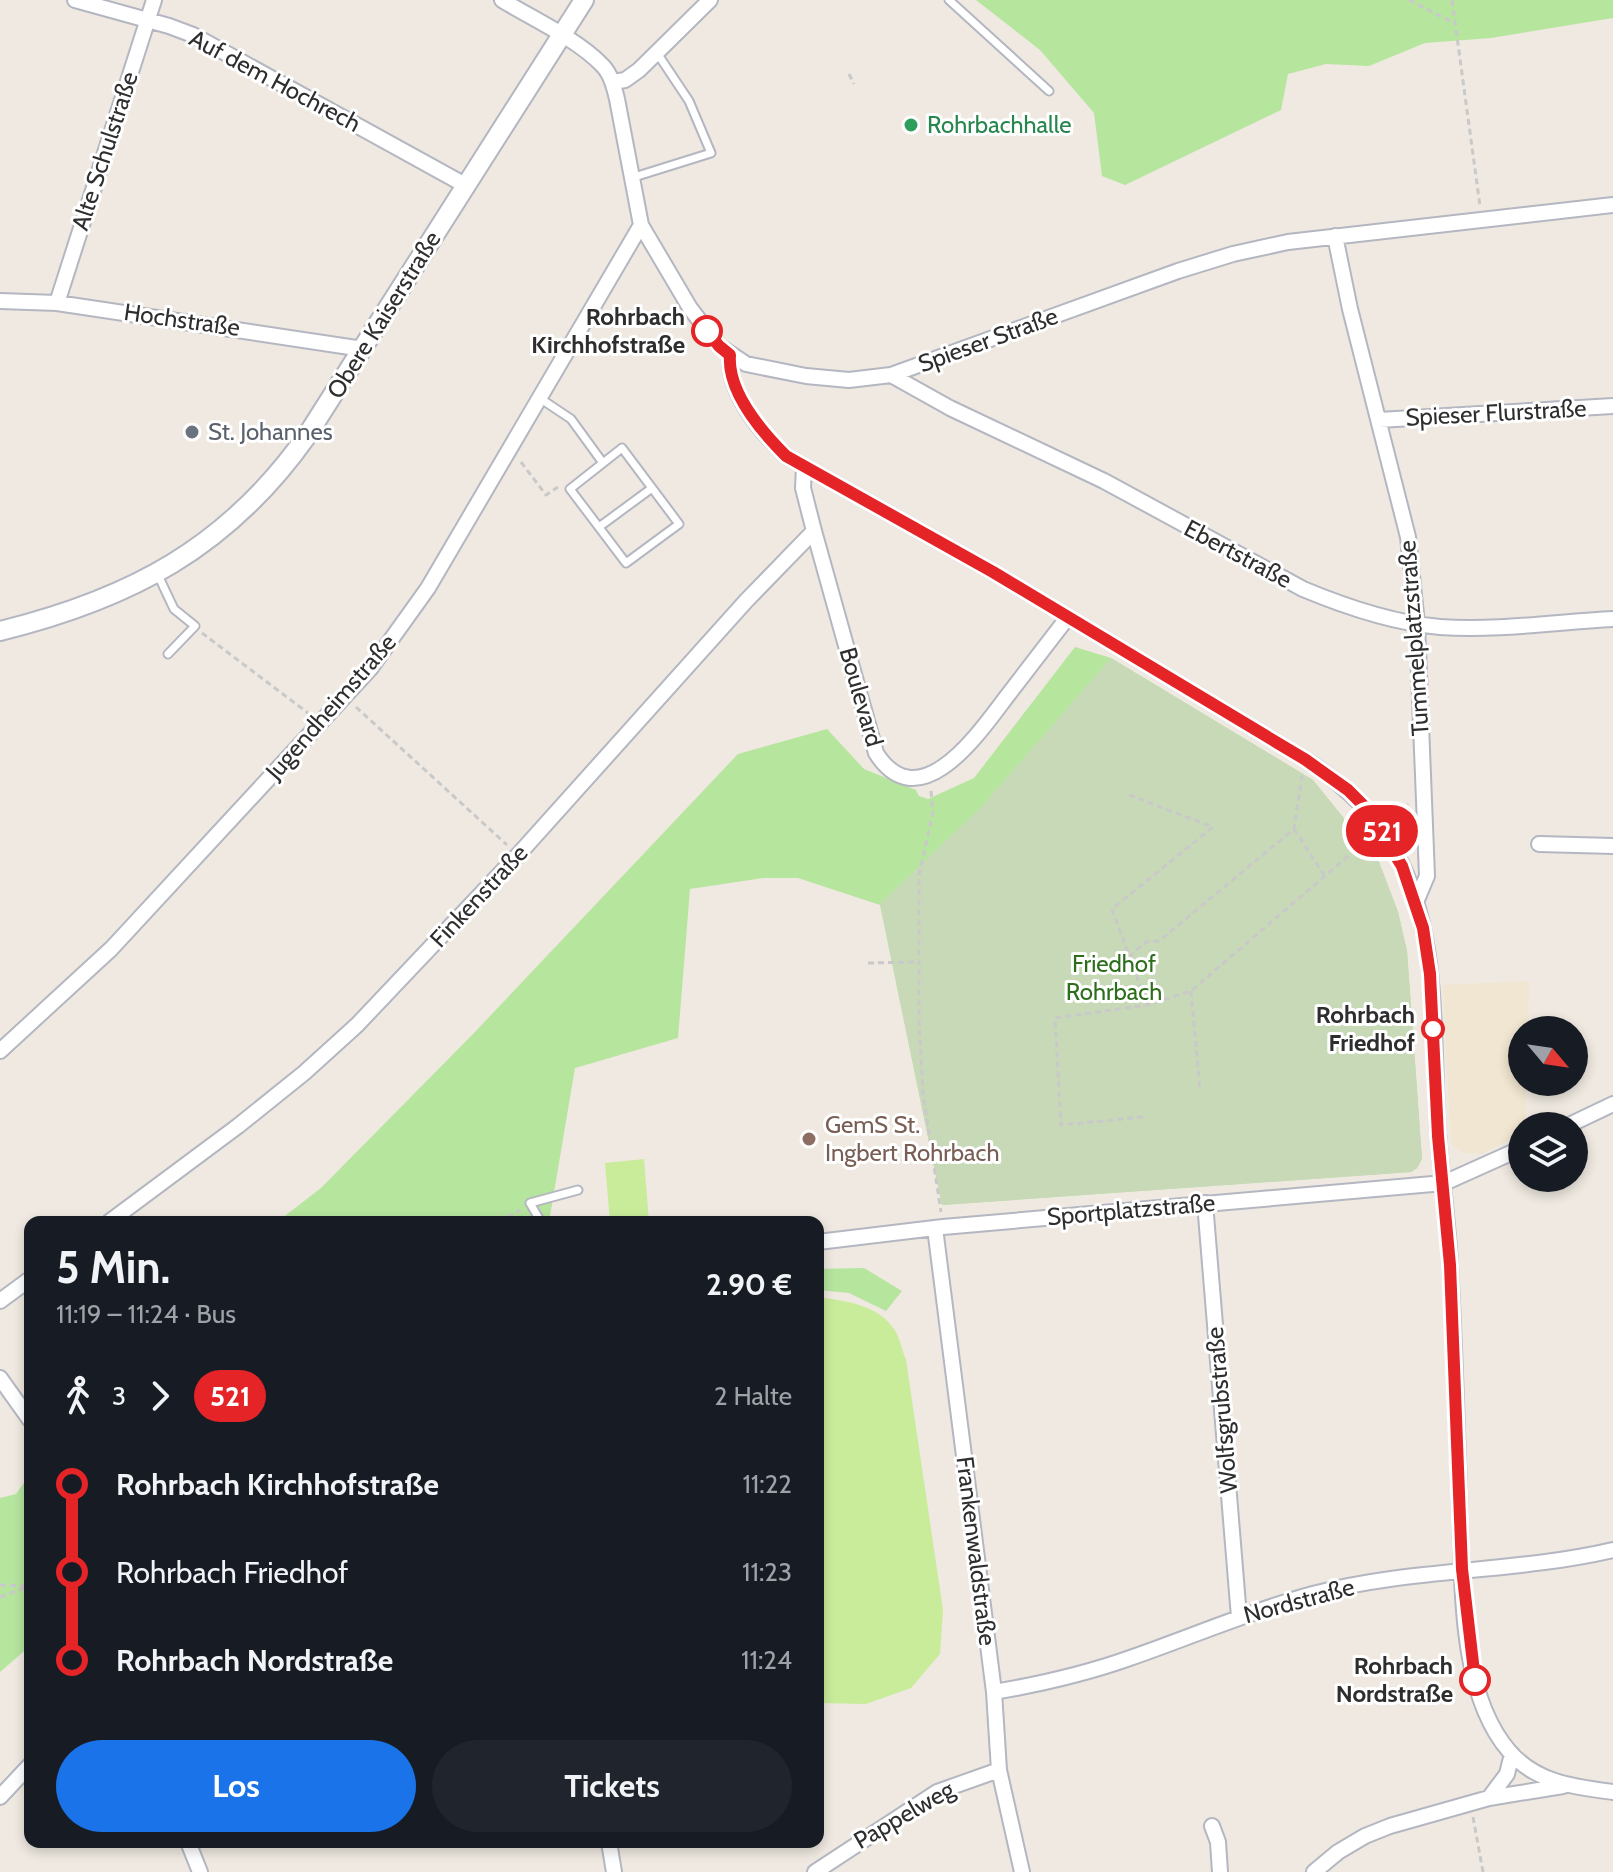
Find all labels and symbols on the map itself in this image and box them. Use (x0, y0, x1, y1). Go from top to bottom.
street label: Auf dem Hochrech (185, 23, 366, 138)
street label: Alte Schulstraße (65, 68, 144, 234)
place label: Rohrbachhalle (927, 110, 1072, 139)
marker: Rohrbachhalle (902, 116, 920, 134)
street label: Obere Kaiserstraße (320, 226, 447, 404)
street label: Hochstraße (122, 297, 242, 342)
street label: Spieser Straße (914, 301, 1062, 378)
place label: Rohrbach Kirchhofstraße (531, 302, 685, 359)
marker: Rohrbach Kirchhofstraße (692, 316, 722, 346)
street label: Spieser Flurstraße (1405, 393, 1587, 432)
place label: St. Johannes (208, 417, 333, 446)
marker: St. Johannes (183, 423, 201, 441)
street label: Ebertstraße (1180, 513, 1297, 594)
street label: Tummelplatzstraße (1392, 539, 1435, 737)
street label: Jugendheimstraße (259, 628, 402, 786)
street label: Boulevard (834, 644, 889, 750)
line badge: 521 (1336, 805, 1428, 857)
street label: Finkenstraße (424, 838, 533, 953)
park label: Friedhof Rohrbach (1066, 949, 1162, 1006)
place label: Rohrbach Friedhof (1316, 1000, 1415, 1057)
north arrow (1508, 1016, 1588, 1096)
marker: Rohrbach Friedhof (1422, 1018, 1444, 1040)
place label: GemS St. Ingbert Rohrbach (825, 1110, 1000, 1167)
marker: GemS St. Ingbert Rohrbach (800, 1130, 818, 1148)
street label: Sportplatzstraße (1046, 1188, 1216, 1231)
street label: Wolfsgrubstraße (1200, 1326, 1243, 1494)
street label: Frankenwaldstraße (951, 1455, 1002, 1647)
street label: Nordstraße (1240, 1572, 1357, 1629)
place label: Rohrbach Nordstraße (1336, 1651, 1453, 1708)
marker: Rohrbach Nordstraße (1460, 1665, 1490, 1695)
street label: Pappelweg (848, 1774, 960, 1855)

